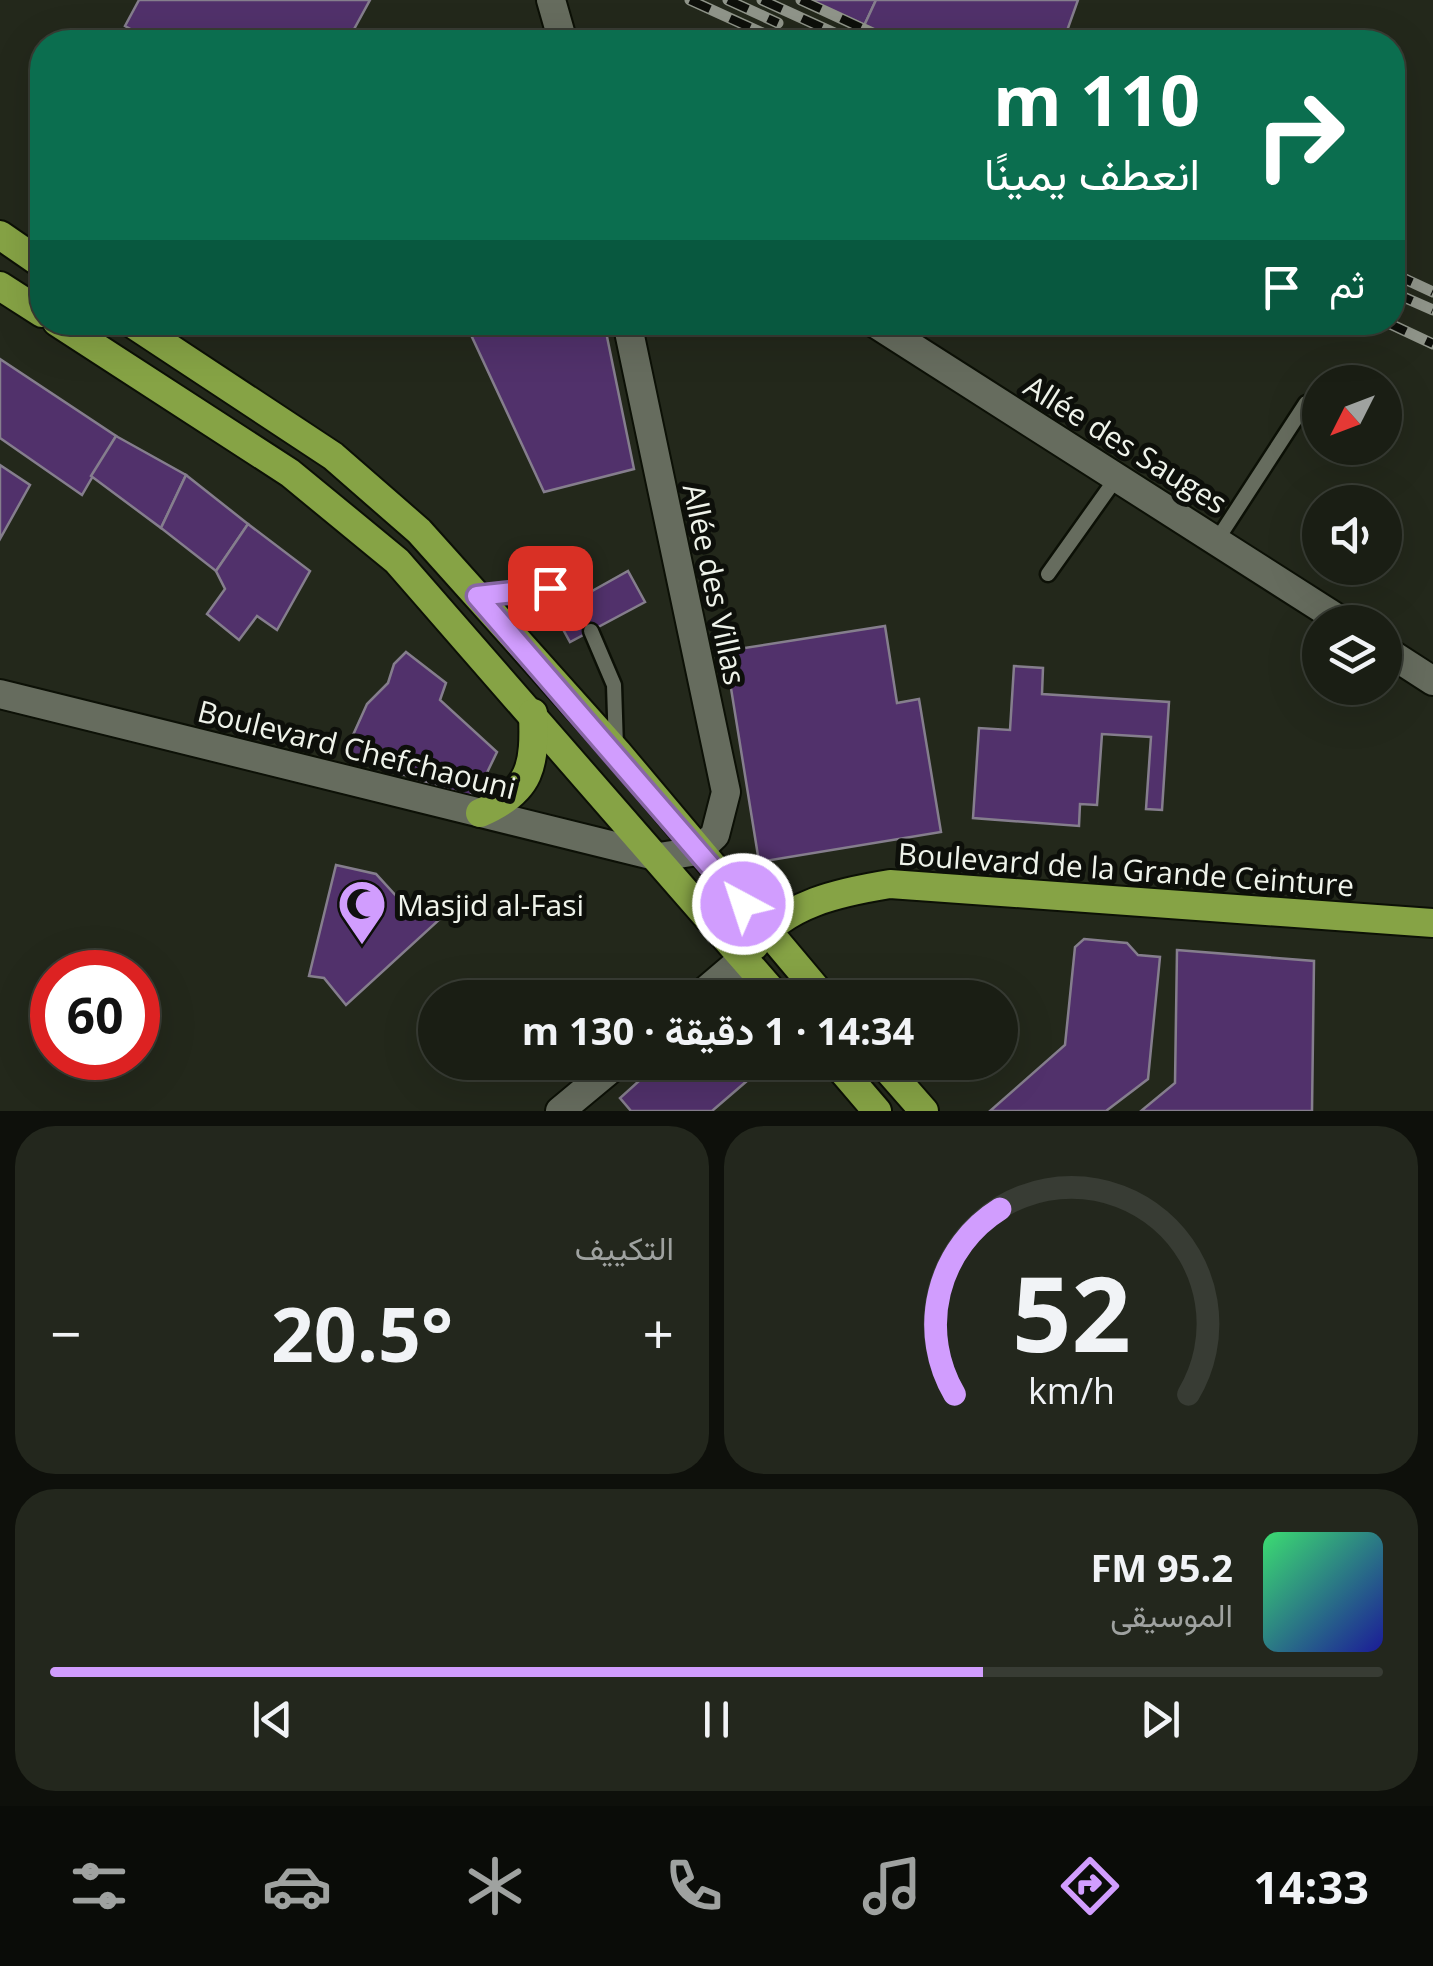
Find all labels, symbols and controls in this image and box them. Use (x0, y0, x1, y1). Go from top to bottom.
text: 110 m (993, 51, 1200, 147)
icon: right (1235, 70, 1365, 200)
text: انعطف يمينًا (984, 142, 1200, 203)
text: ثم (1329, 257, 1365, 309)
icon: arrive (1254, 260, 1309, 315)
street label: Allée des Sauges (1017, 365, 1235, 523)
north arrow (1302, 365, 1402, 465)
map controls (1302, 365, 1402, 705)
street label: Allée des Villas (674, 480, 756, 688)
button: sound (1302, 485, 1402, 585)
pin (508, 546, 593, 631)
icon: arrive (523, 561, 578, 616)
button: layers (1302, 605, 1402, 705)
street label: Boulevard Chefchaouni (194, 690, 520, 808)
street label: Boulevard de la Grande Ceinture (896, 833, 1356, 905)
position arrow (691, 852, 795, 956)
mosque icon: Masjid al-Fasi (336, 878, 388, 946)
place label: Masjid al-Fasi (397, 884, 584, 925)
speed limit sign: 60 (30, 950, 160, 1080)
text: 14:34 · 1 دقيقة · 130 m (522, 1004, 914, 1056)
text: التكييف (575, 1226, 674, 1269)
text: 52 (1012, 1241, 1130, 1382)
text: 20.5° (271, 1282, 453, 1384)
text: − (50, 1295, 81, 1370)
text: + (643, 1295, 674, 1370)
text: km/h (1028, 1366, 1114, 1414)
text: 95.2 FM (1090, 1541, 1233, 1593)
text: الموسيقى (1110, 1593, 1233, 1636)
icon: previous (245, 1692, 300, 1747)
icon: pause (689, 1692, 744, 1747)
icon: next (1133, 1692, 1188, 1747)
icon: filters (64, 1851, 134, 1921)
icon: car (262, 1851, 332, 1921)
icon: climate (460, 1851, 530, 1921)
icon: phone (659, 1851, 729, 1921)
icon: music (857, 1851, 927, 1921)
icon: directions (1055, 1851, 1125, 1921)
text: 14:33 (1253, 1856, 1369, 1917)

